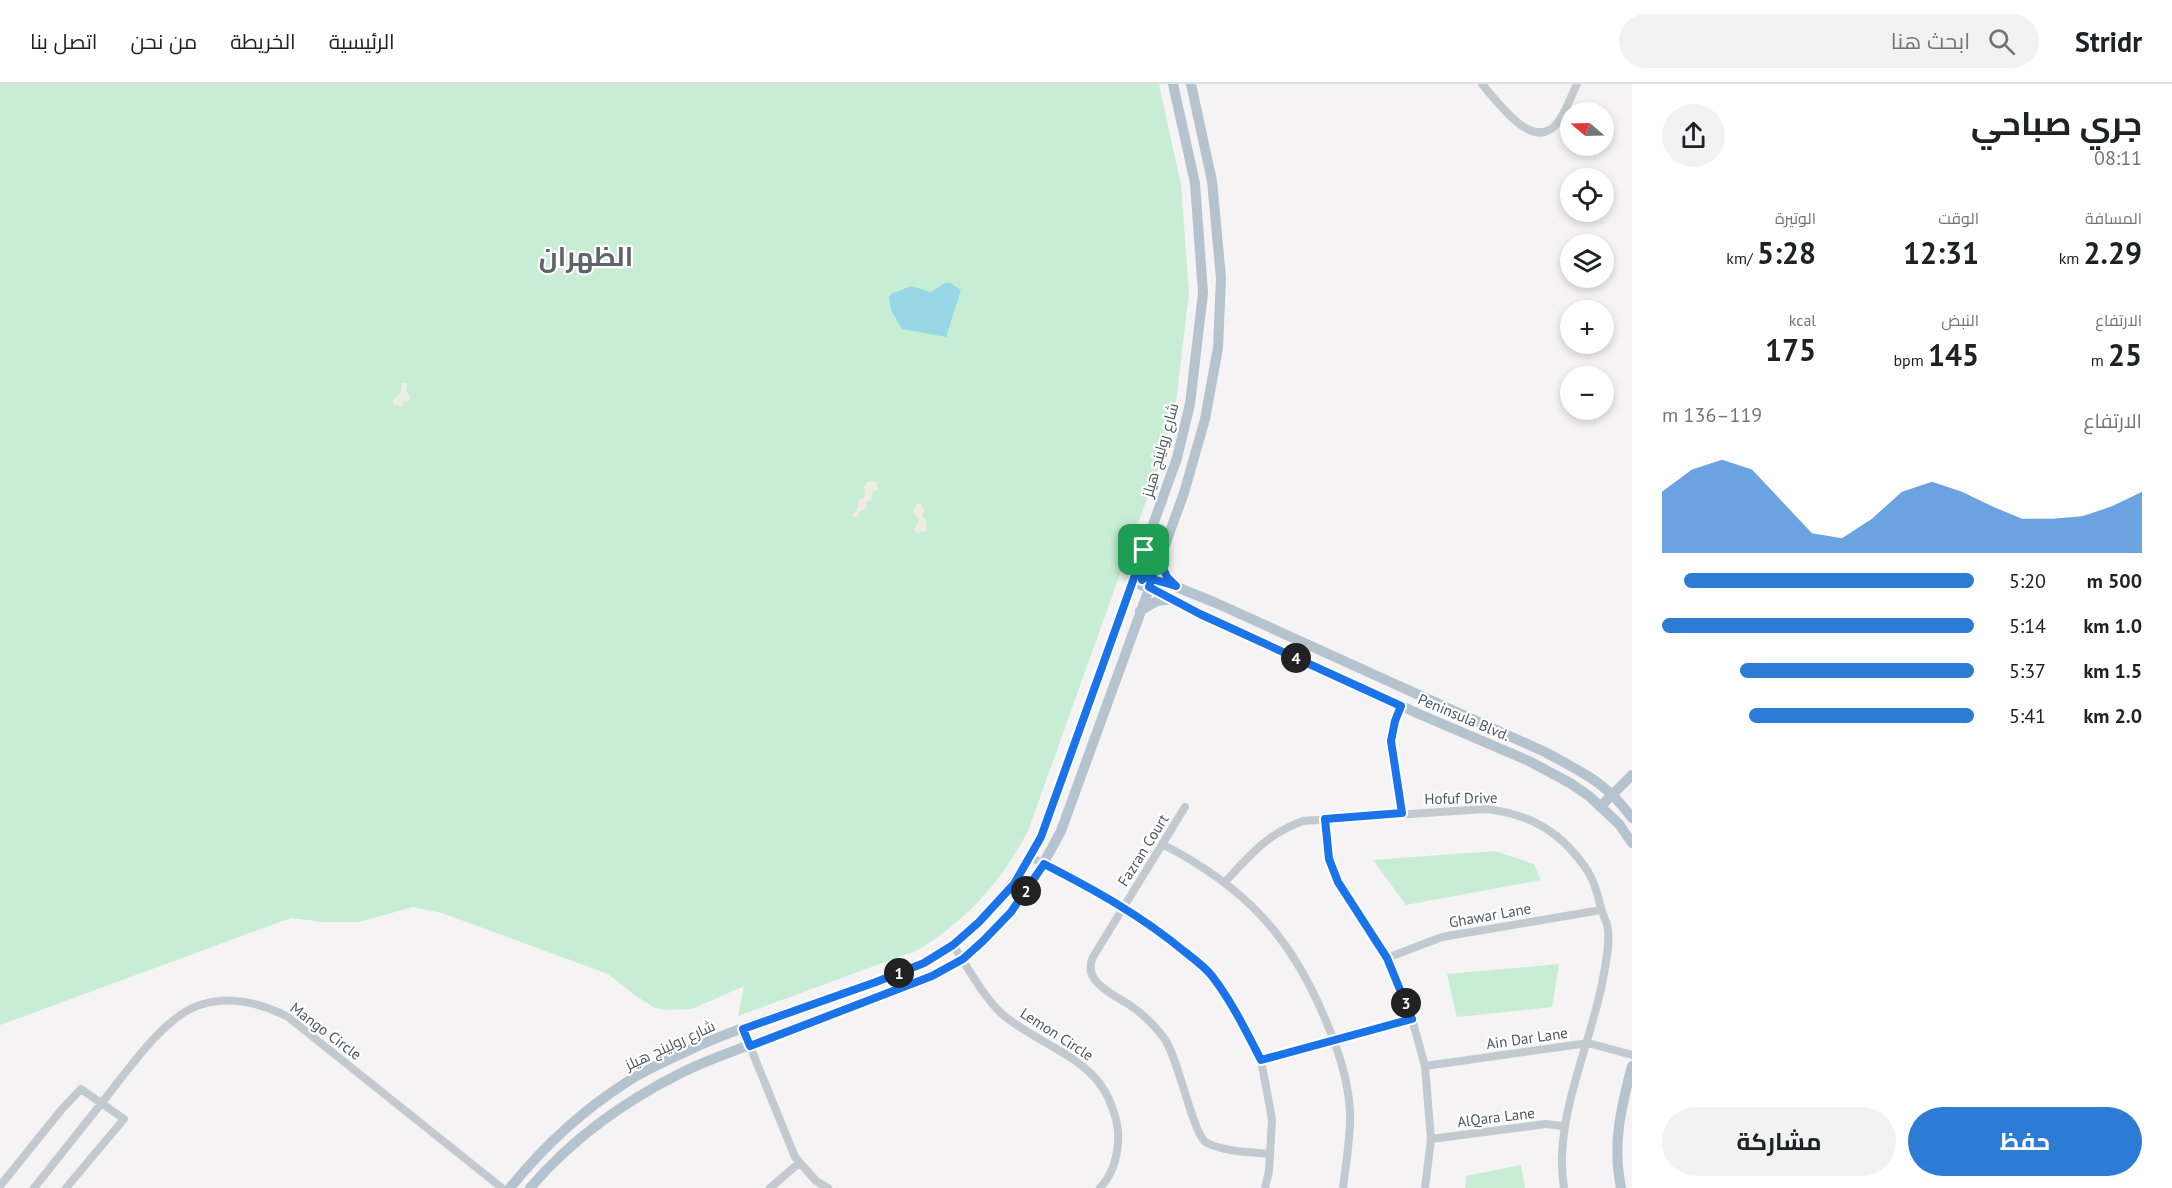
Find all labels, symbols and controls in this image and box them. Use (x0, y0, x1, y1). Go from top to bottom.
search box (1619, 14, 2039, 68)
text: Stridr (2075, 23, 2142, 60)
icon: search (1985, 25, 2018, 58)
text: ابحث هنا (1891, 27, 1970, 55)
text: اتصل بنا (30, 28, 97, 55)
text: من نحن (130, 28, 197, 55)
text: الخريطة (230, 28, 296, 55)
text: الرئيسية (329, 28, 395, 55)
text: جري صباحي (1971, 101, 2142, 144)
north arrow (1560, 102, 1614, 156)
map controls (1560, 102, 1614, 420)
button: share (1662, 104, 1725, 167)
text: 08:11 (2094, 145, 2142, 171)
button: locate (1560, 168, 1614, 222)
text: الوتيرة (1775, 208, 1816, 228)
text: الوقت (1938, 208, 1979, 228)
text: المسافة (2085, 208, 2142, 228)
text: 5:28 (1757, 233, 1816, 272)
text: 12:31 (1903, 233, 1979, 272)
text: 2.29 (2084, 233, 2142, 272)
button: layers (1560, 234, 1614, 288)
district label: الظهران (539, 239, 633, 274)
text: /km (1726, 248, 1757, 268)
text: km (2059, 248, 2084, 268)
button: + (1560, 300, 1614, 354)
text: kcal (1789, 310, 1816, 330)
text: النبض (1941, 310, 1979, 330)
text: الارتفاع (2095, 310, 2142, 330)
text: 175 (1765, 330, 1816, 369)
text: 145 (1928, 335, 1979, 374)
text: 25 (2108, 335, 2142, 374)
text: bpm (1893, 350, 1928, 370)
text: m (2091, 350, 2108, 370)
button: − (1560, 366, 1614, 420)
street label: شارع رولينج هيلز (1137, 401, 1184, 501)
text: 119–136 m (1662, 402, 1762, 428)
text: الارتفاع (2083, 408, 2142, 434)
pin (1118, 524, 1169, 575)
icon: arrive (1127, 533, 1160, 566)
text: 5:20 (2009, 568, 2046, 594)
text: 500 m (2087, 568, 2142, 594)
text: 5:14 (2009, 613, 2046, 639)
text: 1.0 km (2083, 613, 2142, 639)
pin: 4 (1281, 643, 1311, 673)
text: 4 (1291, 648, 1301, 668)
text: 5:37 (2009, 658, 2046, 684)
text: 1.5 km (2083, 658, 2142, 684)
street label: Peninsula Blvd. (1415, 689, 1513, 745)
text: 5:41 (2009, 703, 2046, 729)
text: 2.0 km (2083, 703, 2142, 729)
street label: Hofuf Drive (1424, 788, 1498, 808)
street label: Fazran Court (1113, 810, 1173, 890)
pin: 2 (1011, 876, 1041, 906)
text: 2 (1021, 881, 1031, 901)
street label: Ghawar Lane (1447, 898, 1533, 932)
pin: 1 (884, 958, 914, 988)
text: 1 (894, 963, 904, 983)
pin: 3 (1391, 988, 1421, 1018)
text: 3 (1401, 993, 1411, 1013)
street label: Mango Circle (287, 998, 365, 1064)
street label: Lemon Circle (1017, 1003, 1097, 1065)
street label: شارع رولينج هيلز (621, 1016, 719, 1076)
street label: Ain Dar Lane (1485, 1023, 1569, 1053)
street label: AlQara Lane (1456, 1103, 1536, 1131)
button: مشاركة (1662, 1107, 1896, 1176)
button: حفظ (1908, 1107, 2142, 1176)

